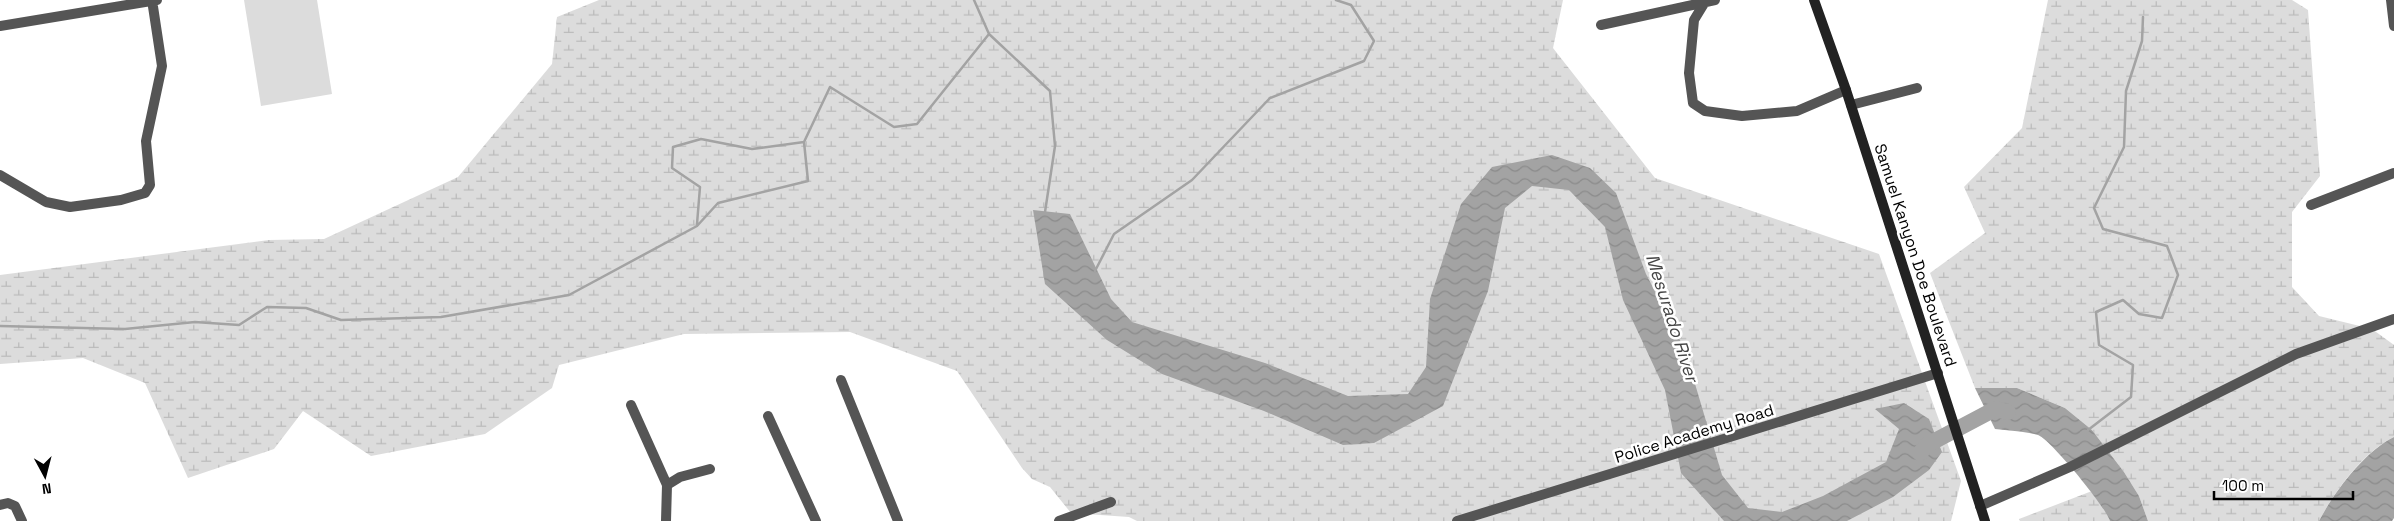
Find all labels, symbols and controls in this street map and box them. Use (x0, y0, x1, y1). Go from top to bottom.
street label: Samuel Kanyon Doe Boulevard (1870, 141, 1962, 369)
water label: Mesurado River (1641, 251, 1705, 387)
street label: Police Academy Road (1612, 399, 1776, 468)
north arrow (20, 451, 70, 501)
scale bar (2214, 468, 2353, 500)
text: 100 m (2222, 476, 2264, 495)
text: N (41, 479, 52, 498)

